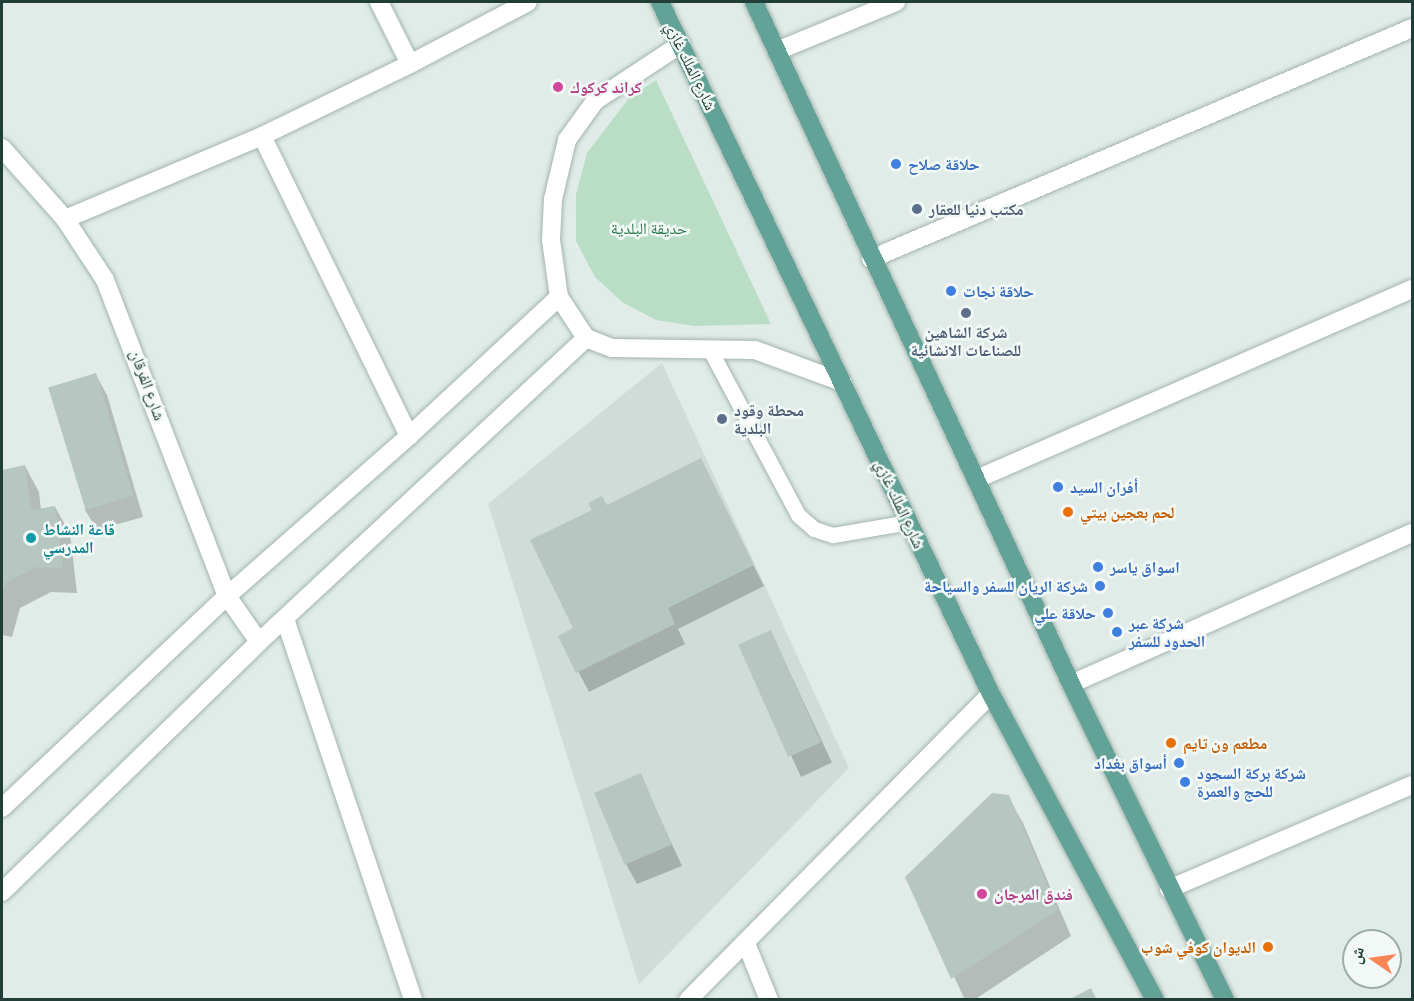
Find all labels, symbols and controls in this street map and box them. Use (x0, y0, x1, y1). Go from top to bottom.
street label: شارع الملك غازي (661, 19, 721, 113)
place label: كراند كركوك (570, 77, 642, 97)
marker: كراند كركوك (551, 80, 565, 94)
place label: حلاقة صلاح (908, 154, 980, 174)
marker: حلاقة صلاح (889, 157, 903, 171)
place label: مكتب دنيا للعقار (929, 199, 1024, 219)
marker: مكتب دنيا للعقار (910, 202, 924, 216)
park label: حديقة البلدية (611, 218, 687, 238)
place label: حلاقة نجات (963, 281, 1034, 301)
marker: حلاقة نجات (944, 284, 958, 298)
marker: شركة الشاهين للصناعات الانشائية (959, 306, 973, 320)
place label: شركة الشاهين للصناعات الانشائية (911, 322, 1021, 360)
street label: شارع الفرقان (126, 347, 170, 423)
place label: محطة وقود البلدية (734, 400, 804, 438)
marker: محطة وقود البلدية (715, 412, 729, 426)
street label: شارع الملك غازي (871, 457, 929, 551)
place label: أفران السيد (1070, 477, 1138, 497)
marker: أفران السيد (1051, 480, 1065, 494)
place label: لحم بعجين بيتي (1080, 502, 1175, 522)
marker: لحم بعجين بيتي (1061, 505, 1075, 519)
place label: قاعة النشاط المدرسي (43, 519, 115, 557)
marker: قاعة النشاط المدرسي (24, 531, 38, 545)
place label: اسواق ياسر (1110, 557, 1180, 577)
marker: اسواق ياسر (1091, 560, 1105, 574)
place label: شركة الريان للسفر والسياحة (924, 576, 1088, 596)
marker: شركة الريان للسفر والسياحة (1093, 579, 1107, 593)
place label: حلاقة علي (1034, 603, 1096, 623)
marker: حلاقة علي (1101, 606, 1115, 620)
place label: شركة عبر الحدود للسفر (1129, 613, 1205, 651)
marker: شركة عبر الحدود للسفر (1110, 625, 1124, 639)
place label: مطعم ون تايم (1183, 733, 1267, 753)
marker: مطعم ون تايم (1164, 736, 1178, 750)
place label: أسواق بغداد (1094, 753, 1167, 773)
marker: أسواق بغداد (1172, 756, 1186, 770)
place label: شركة بركة السجود للحج والعمرة (1197, 763, 1306, 801)
marker: شركة بركة السجود للحج والعمرة (1178, 775, 1192, 789)
place label: فندق المرجان (994, 884, 1073, 904)
marker: فندق المرجان (975, 887, 989, 901)
north arrow (1342, 929, 1402, 989)
place label: الديوان كوفي شوب (1141, 937, 1256, 957)
marker: الديوان كوفي شوب (1261, 940, 1275, 954)
text: ش (1344, 945, 1369, 966)

